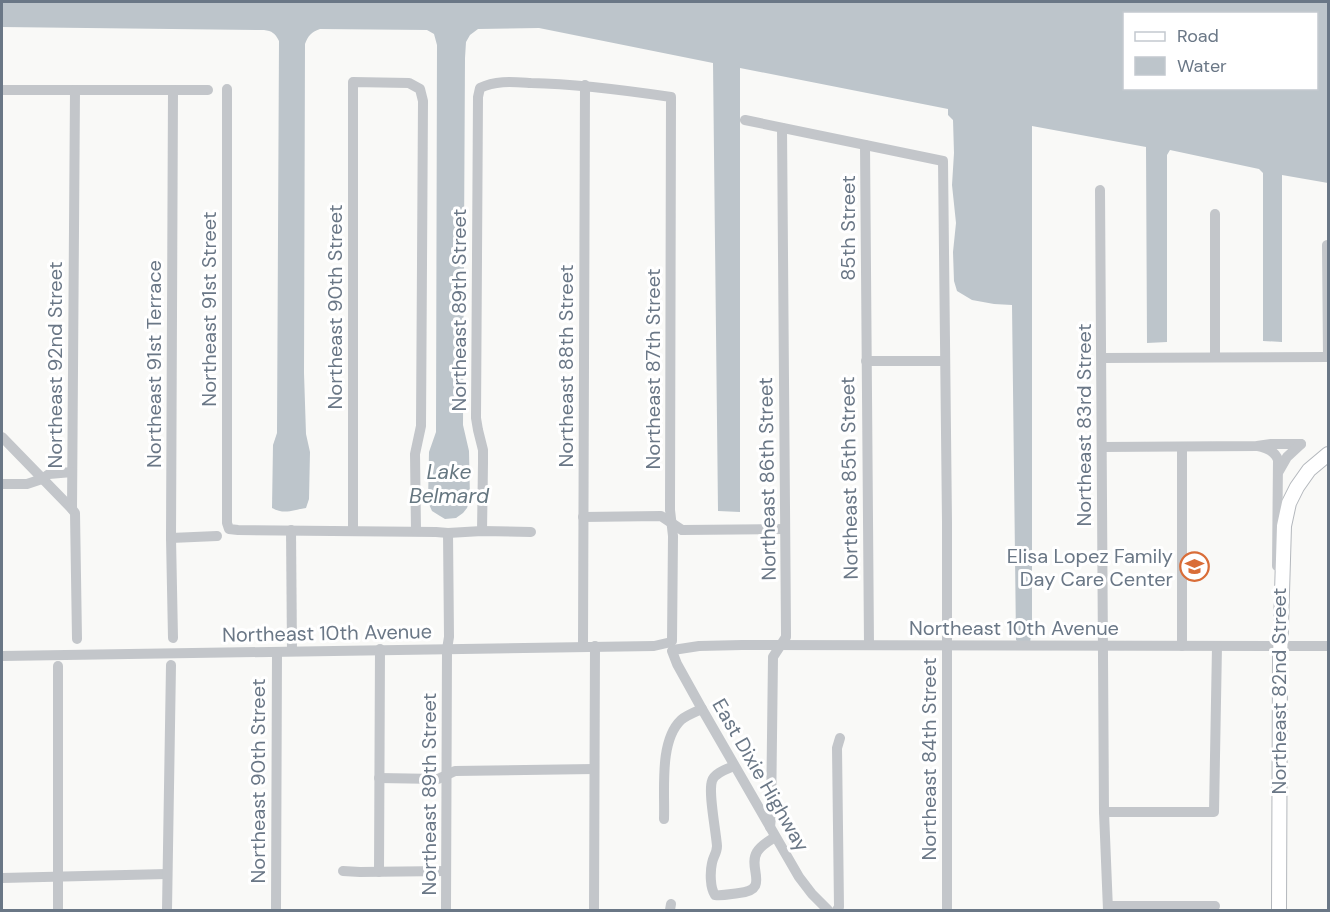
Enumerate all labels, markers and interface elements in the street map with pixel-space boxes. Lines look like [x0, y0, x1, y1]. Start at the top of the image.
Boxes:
legend [1123, 12, 1318, 90]
text: Road [1177, 24, 1219, 48]
text: Water [1177, 54, 1227, 78]
street label: 85th Street [835, 175, 861, 281]
street label: Northeast 90th Street [322, 204, 348, 410]
street label: Northeast 89th Street [446, 208, 472, 411]
street label: Northeast 91st Street [196, 211, 222, 407]
street label: Northeast 91st Terrace [141, 260, 167, 468]
street label: Northeast 92nd Street [42, 261, 68, 469]
street label: Northeast 88th Street [553, 264, 579, 468]
street label: Northeast 87th Street [640, 268, 666, 470]
street label: Northeast 83rd Street [1071, 323, 1097, 526]
street label: Northeast 85th Street [834, 376, 864, 580]
street label: Northeast 86th Street [752, 377, 782, 581]
water label: Lake Belmard [409, 458, 490, 510]
place label: Elisa Lopez Family Day Care Center [1007, 543, 1173, 592]
school or university icon: Elisa Lopez Family Day Care Center [1178, 551, 1210, 583]
street label: Northeast 82nd Street [1266, 587, 1292, 794]
street label: Northeast 10th Avenue [909, 615, 1119, 641]
street label: Northeast 10th Avenue [222, 618, 432, 648]
street label: Northeast 84th Street [916, 657, 942, 861]
street label: Northeast 90th Street [245, 678, 271, 884]
street label: Northeast 89th Street [416, 692, 442, 895]
street label: East Dixie Highway [707, 694, 815, 856]

